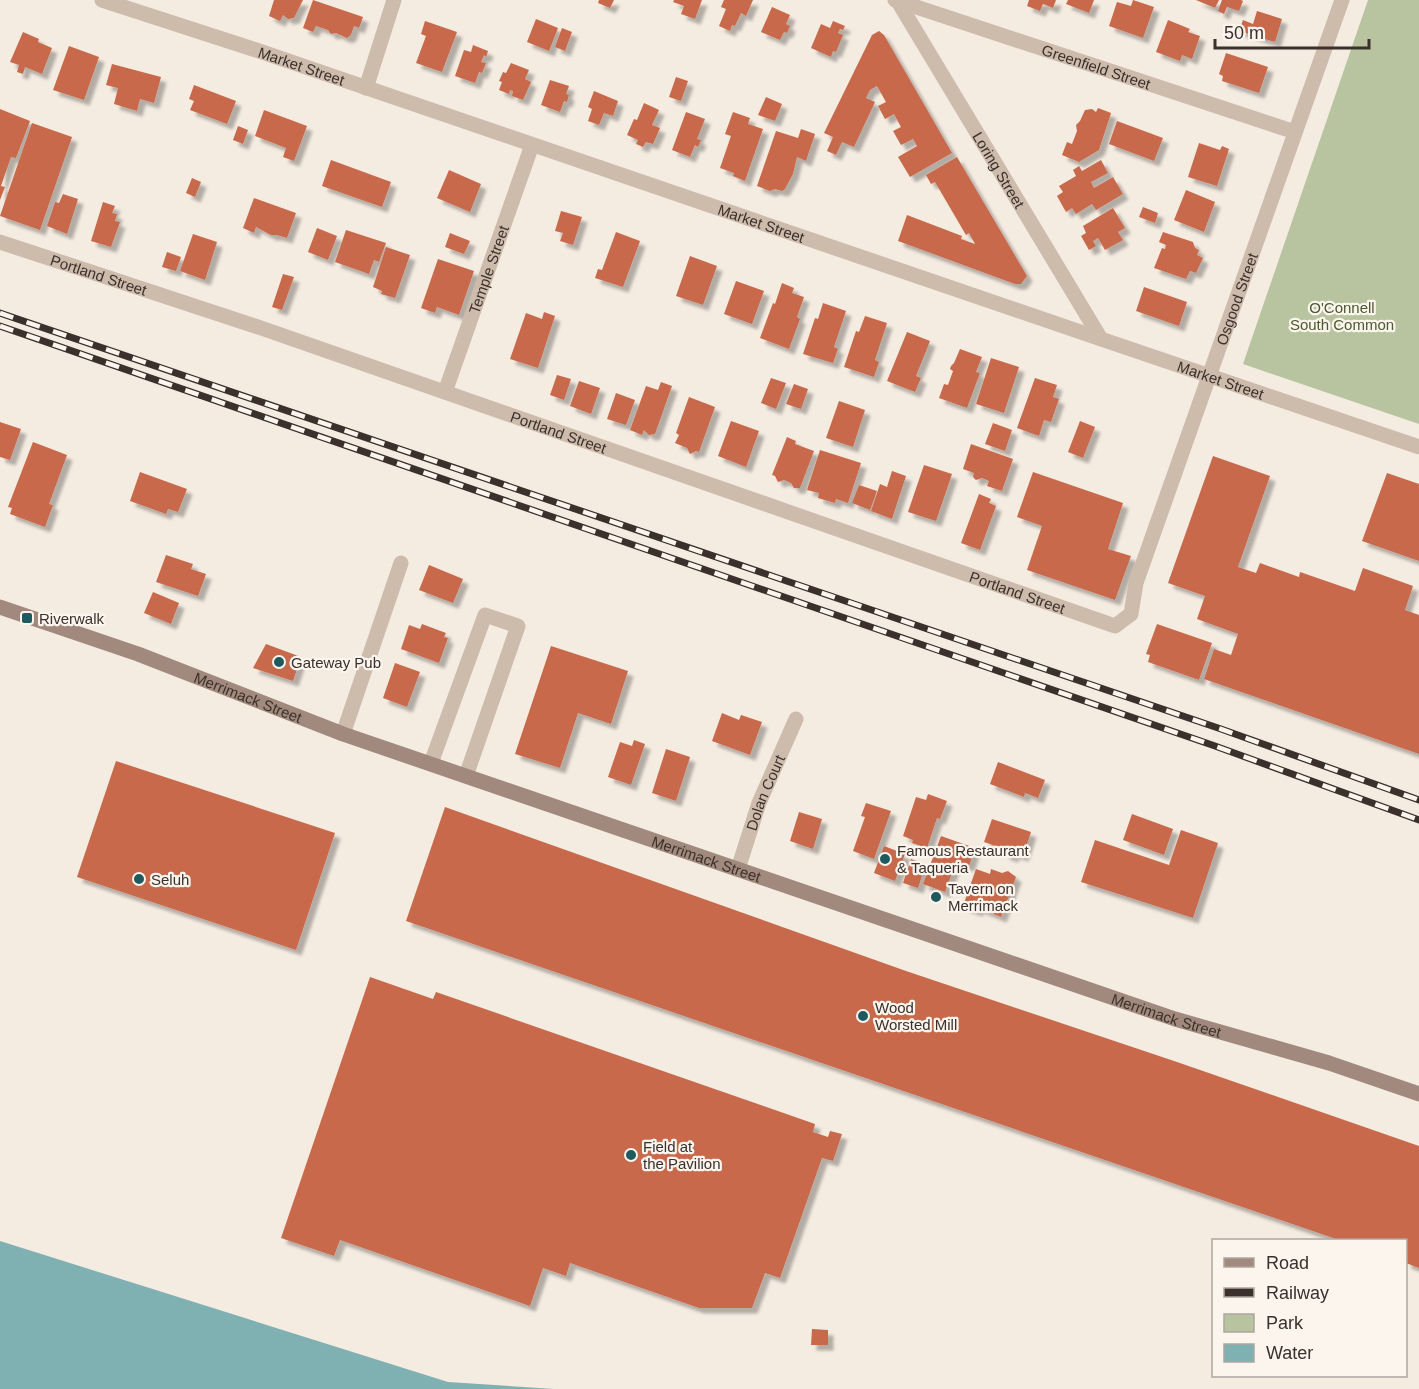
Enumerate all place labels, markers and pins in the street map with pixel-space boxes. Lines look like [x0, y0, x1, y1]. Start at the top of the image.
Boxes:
place label: Riverwalk [39, 610, 105, 627]
marker: Riverwalk [20, 611, 34, 625]
place label: Gateway Pub [291, 654, 381, 671]
marker: Gateway Pub [272, 655, 286, 669]
place label: Famous Restaurant & Taqueria [897, 842, 1030, 876]
marker: Famous Restaurant & Taqueria [878, 852, 892, 866]
place label: Seluh [151, 871, 189, 888]
marker: Seluh [132, 872, 146, 886]
place label: Tavern on Merrimack [948, 880, 1018, 914]
marker: Tavern on Merrimack [929, 890, 943, 904]
place label: Wood Worsted Mill [875, 999, 957, 1033]
marker: Wood Worsted Mill [856, 1009, 870, 1023]
place label: Field at the Pavilion [643, 1138, 721, 1172]
marker: Field at the Pavilion [624, 1148, 638, 1162]

